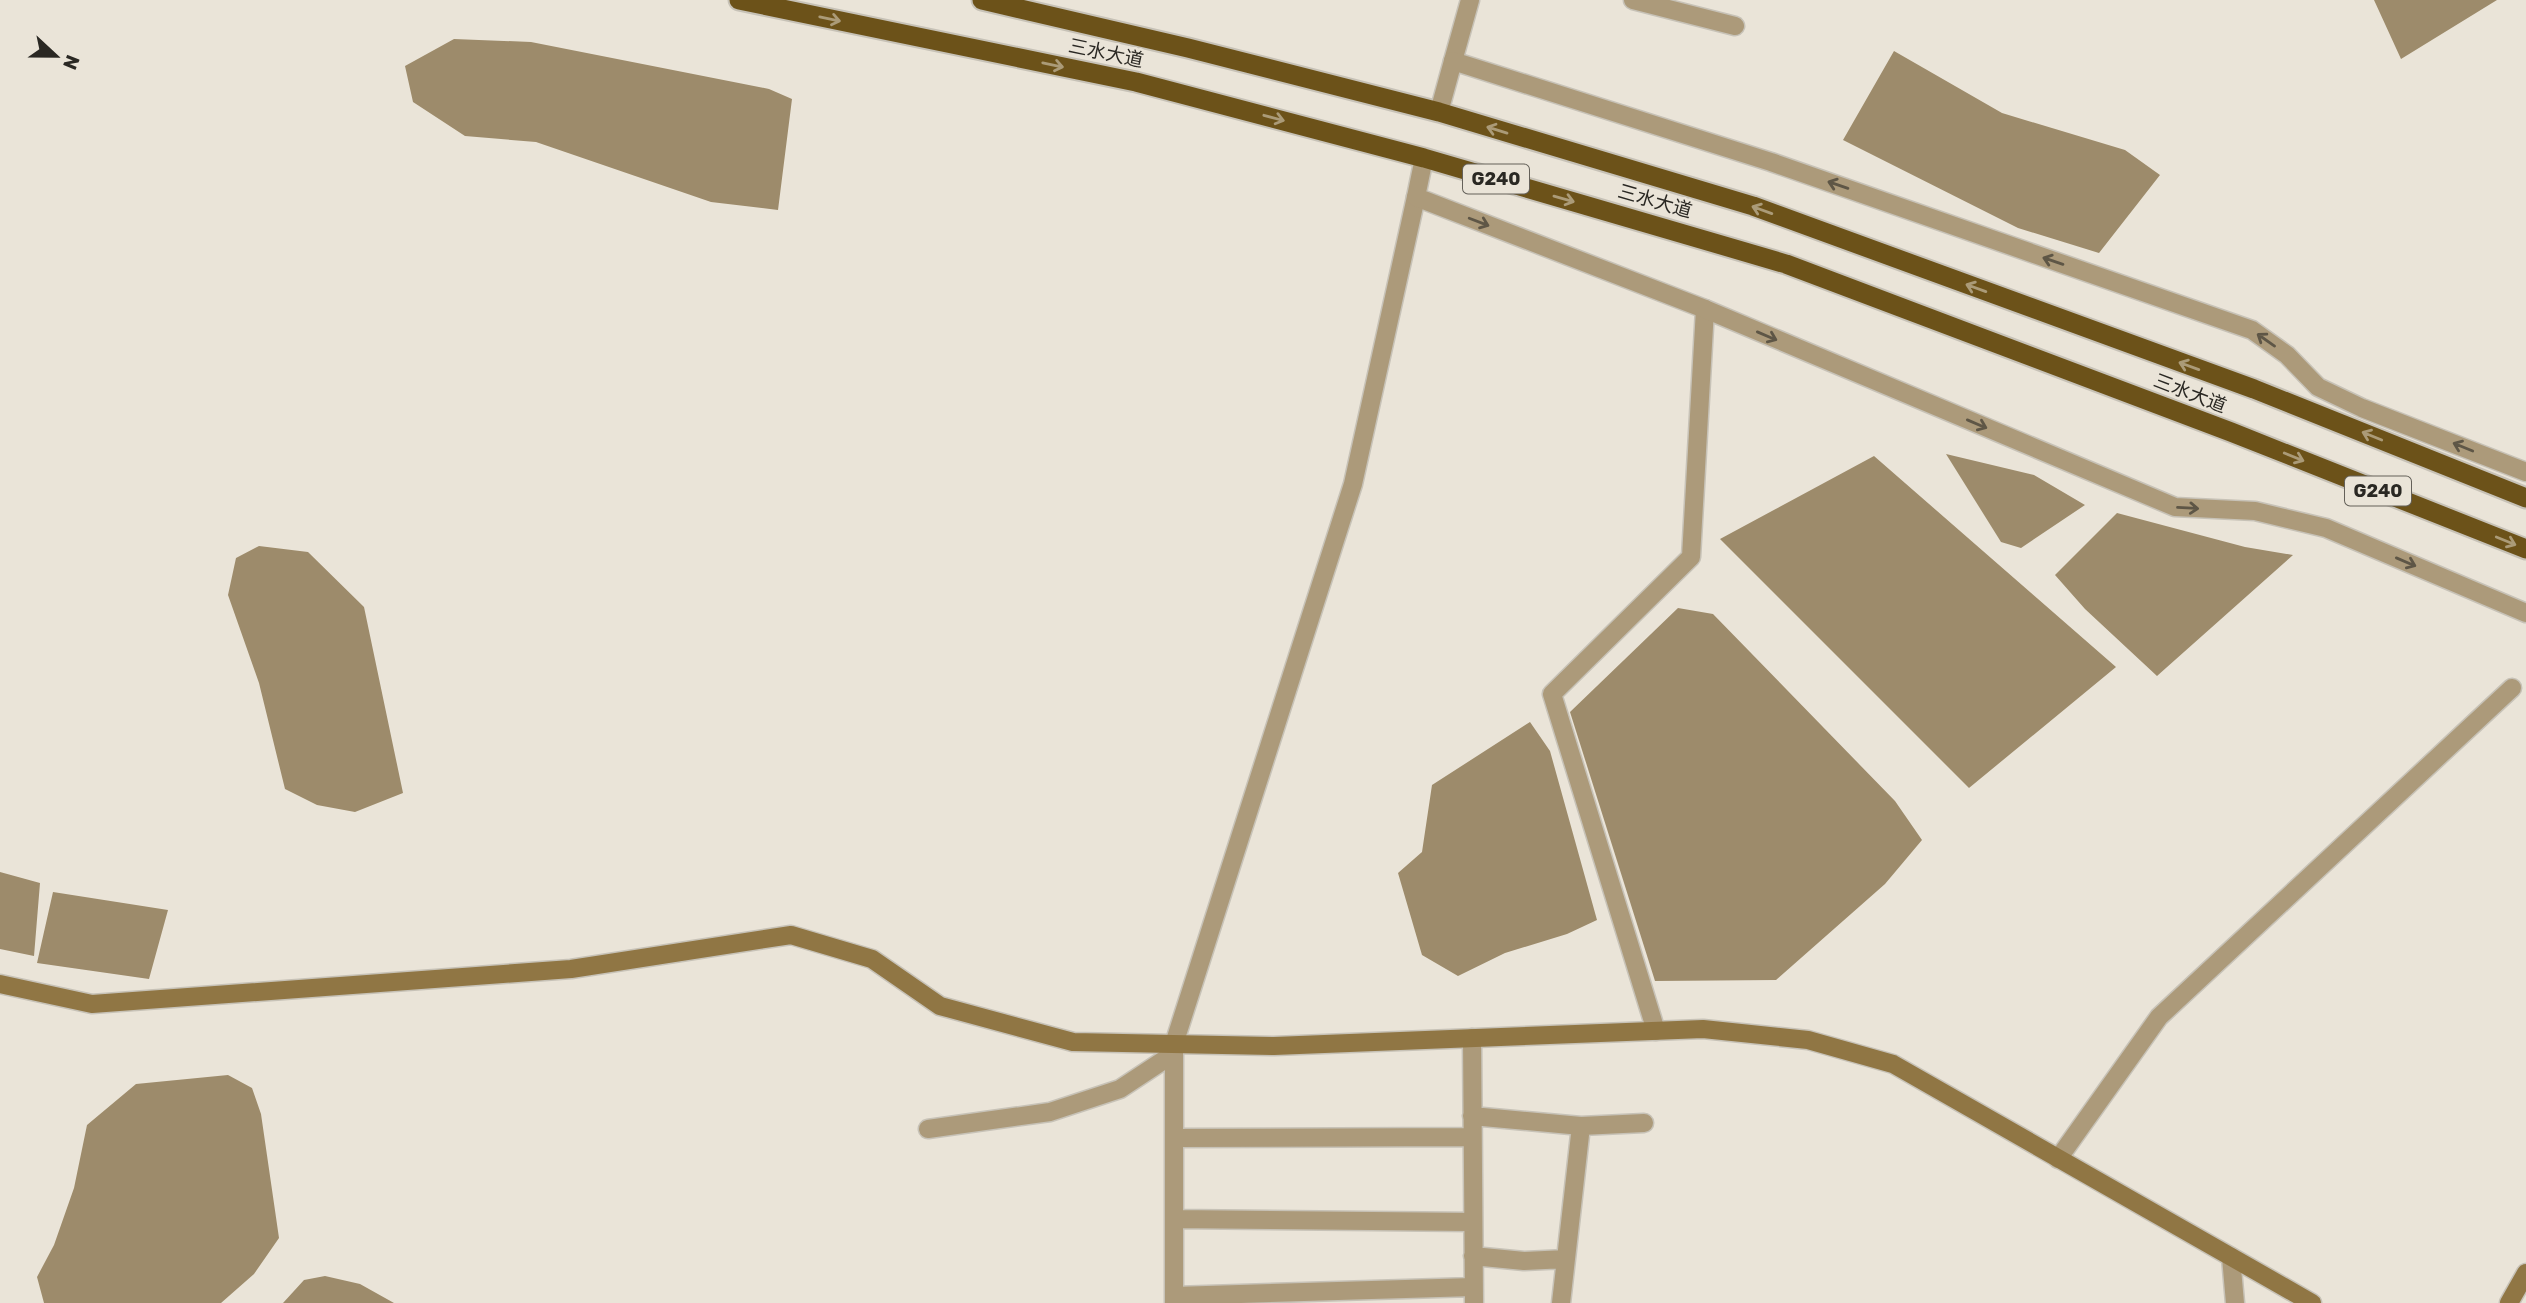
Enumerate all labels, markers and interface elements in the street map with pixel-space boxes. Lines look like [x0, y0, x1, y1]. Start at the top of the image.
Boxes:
one-way arrow [818, 12, 841, 26]
north arrow [21, 21, 91, 91]
street label: 三水大道 [1066, 34, 1146, 72]
text: N [58, 52, 85, 73]
one-way arrow [1041, 58, 1064, 72]
one-way arrow [1262, 112, 1285, 125]
one-way arrow [1487, 122, 1509, 135]
road number: G240 [1463, 164, 1529, 194]
one-way arrow [1828, 178, 1850, 191]
street label: 三水大道 [1615, 179, 1695, 223]
one-way arrow [1553, 193, 1575, 206]
one-way arrow [1752, 203, 1774, 215]
one-way arrow [1468, 216, 1489, 229]
one-way arrow [2042, 254, 2064, 266]
one-way arrow [1965, 281, 1987, 293]
one-way arrow [1756, 330, 1778, 343]
one-way arrow [2256, 333, 2276, 347]
one-way arrow [2179, 359, 2201, 371]
street label: 三水大道 [2150, 369, 2230, 417]
one-way arrow [1966, 418, 1987, 431]
one-way arrow [2361, 429, 2383, 442]
one-way arrow [2452, 440, 2474, 453]
one-way arrow [2283, 452, 2304, 465]
road number: G240 [2345, 476, 2411, 505]
one-way arrow [2176, 501, 2199, 514]
one-way arrow [2494, 536, 2516, 549]
one-way arrow [2395, 556, 2416, 569]

